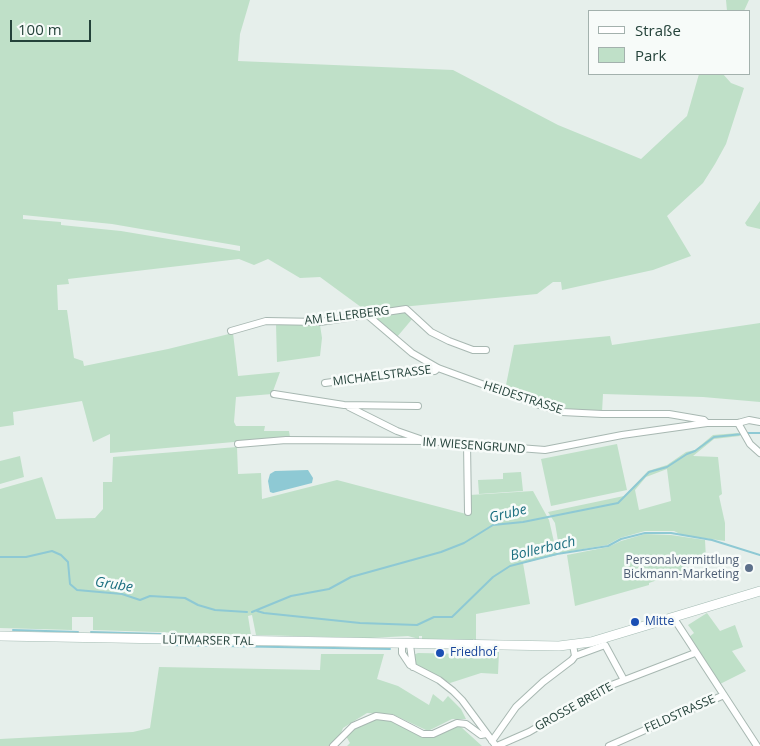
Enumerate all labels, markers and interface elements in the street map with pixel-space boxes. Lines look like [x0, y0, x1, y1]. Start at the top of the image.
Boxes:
scale bar [12, 10, 94, 42]
legend [588, 10, 750, 75]
text: 100 m [18, 19, 62, 39]
text: Straße [635, 20, 681, 40]
text: Park [635, 45, 666, 65]
street label: AM ELLERBERG [304, 304, 390, 328]
street label: MICHAELSTRASSE [332, 363, 432, 389]
street label: HEIDESTRASSE [482, 378, 564, 418]
street label: IM WIESENGRUND [422, 435, 526, 457]
water label: Grube [487, 501, 529, 527]
water label: Bollerbach [509, 533, 577, 565]
place label: Personalvermittlung Bickmann-Marketing [623, 554, 739, 582]
marker: Personalvermittlung Bickmann-Marketing [743, 562, 755, 574]
water label: Grube [94, 574, 134, 596]
place label: Mitte [645, 615, 674, 629]
marker: Mitte [629, 616, 641, 628]
street label: LÜTMARSER TAL [162, 633, 254, 649]
place label: Friedhof [450, 646, 497, 660]
marker: Friedhof [434, 647, 446, 659]
street label: GROSSE BREITE [533, 680, 615, 734]
street label: FELDSTRASSE [642, 692, 718, 736]

